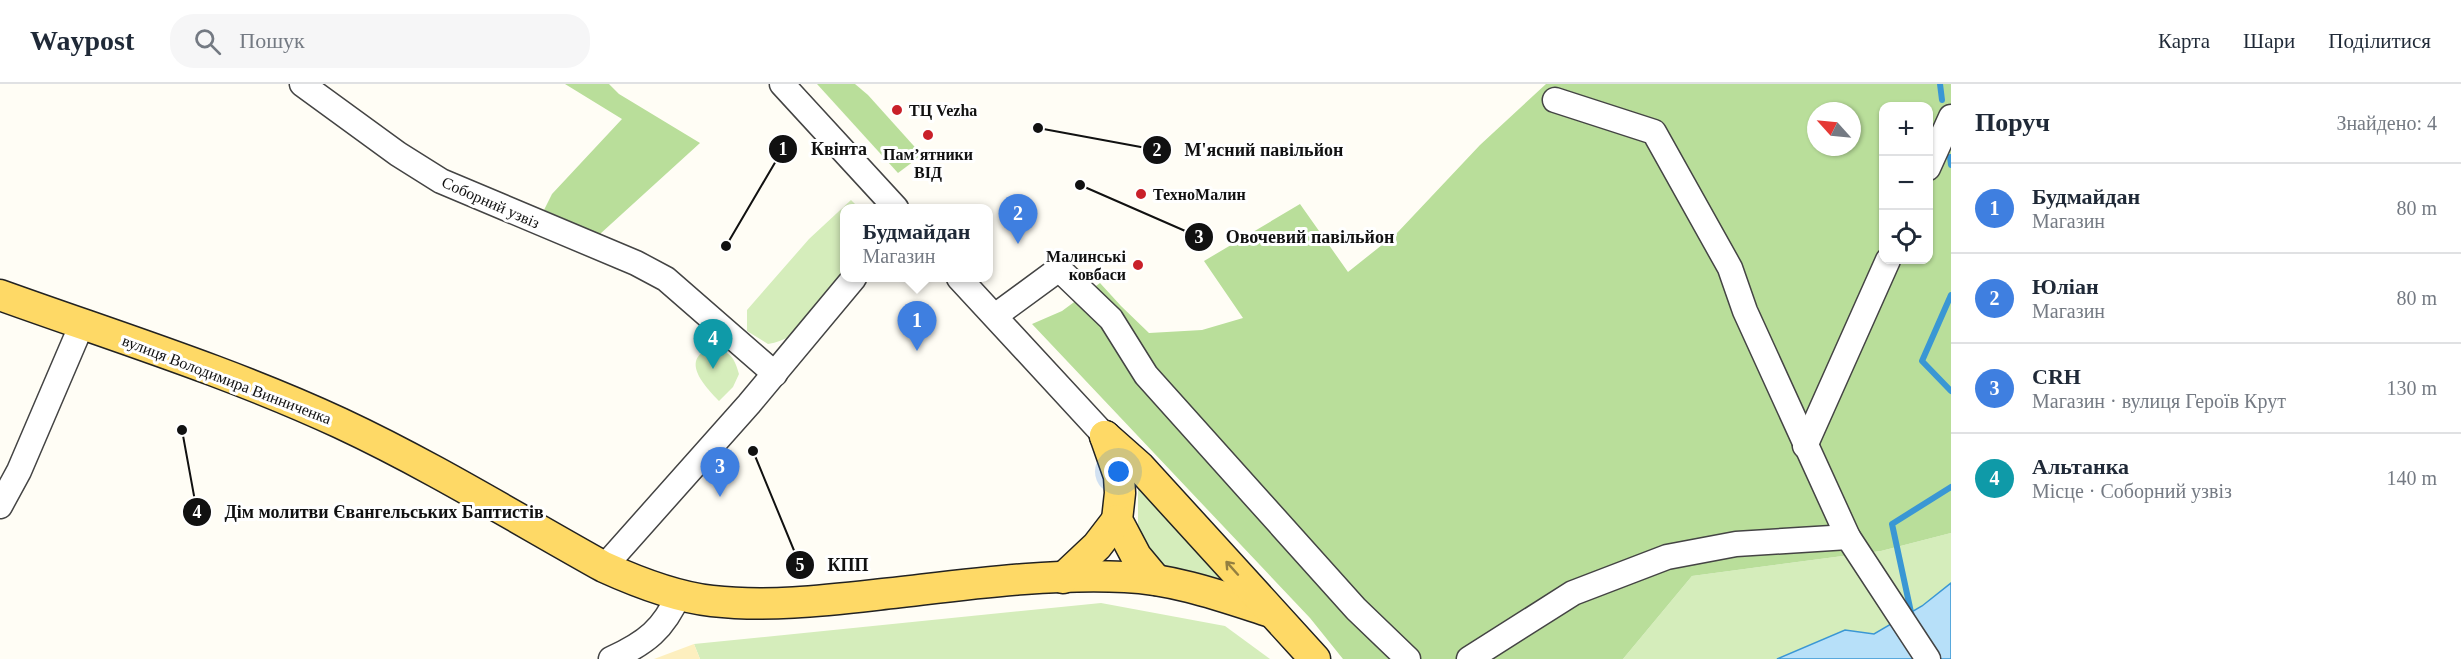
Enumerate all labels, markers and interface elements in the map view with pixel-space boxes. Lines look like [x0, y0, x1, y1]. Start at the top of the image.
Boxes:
search box [170, 14, 590, 68]
text: Waypost [30, 25, 134, 56]
icon: search [191, 25, 224, 58]
text: Пошук [239, 28, 305, 53]
text: Карта [2158, 29, 2210, 53]
text: Шари [2243, 29, 2295, 53]
text: Поділитися [2328, 29, 2431, 53]
place label: ТЦ Vezha [909, 102, 977, 120]
north arrow [1807, 102, 1861, 156]
map controls [1879, 102, 1933, 264]
button: + [1879, 102, 1933, 156]
marker: ТЦ Vezha [890, 103, 904, 117]
text: Поруч [1975, 108, 2050, 137]
text: Знайдено: 4 [2336, 112, 2437, 134]
marker: Пам’ятники ВІД [921, 128, 935, 142]
callout: Квінта [768, 131, 879, 167]
callout: М'ясний павільйон [1142, 132, 1355, 168]
text: 1 [779, 139, 788, 159]
text: Квінта [811, 139, 867, 159]
text: 2 [1153, 140, 1162, 160]
text: М'ясний павільйон [1185, 140, 1343, 160]
place label: Пам’ятники ВІД [883, 146, 973, 182]
button: − [1879, 156, 1933, 210]
street label: Соборний узвіз [439, 173, 542, 233]
text: Будмайдан [2032, 184, 2140, 209]
place label: ТехноМалин [1153, 186, 1246, 203]
marker: ТехноМалин [1134, 187, 1148, 201]
pin: 2 [998, 194, 1038, 244]
text: 1 [1990, 197, 2000, 219]
text: 80 m [2396, 197, 2437, 219]
popup [840, 204, 993, 282]
button: locate [1879, 210, 1933, 264]
text: Магазин [2032, 210, 2105, 232]
text: Будмайдан [862, 219, 971, 244]
callout: Овочевий павільйон [1184, 219, 1407, 255]
text: 3 [1195, 227, 1204, 247]
text: Овочевий павільйон [1226, 227, 1394, 247]
text: Магазин [862, 245, 936, 267]
place label: Малинські ковбаси [1046, 248, 1127, 283]
marker: Малинські ковбаси [1131, 258, 1145, 272]
text: Юліан [2032, 274, 2099, 299]
text: 2 [1990, 287, 2000, 309]
text: 80 m [2396, 287, 2437, 309]
text: Магазин [2032, 300, 2105, 322]
pin: 1 [898, 302, 936, 351]
pin: 4 [694, 320, 732, 369]
street label: вулиця Володимира Винниченка [120, 332, 334, 428]
text: CRH [2032, 364, 2081, 389]
text: 3 [1990, 377, 2000, 399]
text: 130 m [2386, 377, 2437, 399]
text: Магазин · вулиця Героїв Крут [2032, 390, 2286, 412]
pin: 3 [700, 448, 740, 497]
text: Альтанка [2032, 454, 2129, 479]
your location [1104, 457, 1133, 486]
text: 4 [1990, 467, 2000, 489]
text: 140 m [2386, 467, 2437, 489]
text: Місце · Соборний узвіз [2032, 480, 2232, 502]
callout: Дім молитви Євангельських Баптистів [182, 494, 555, 530]
text: 4 [193, 502, 202, 522]
text: Дім молитви Євангельських Баптистів [224, 502, 544, 522]
callout: КПП [785, 547, 880, 583]
text: 5 [796, 555, 805, 575]
text: КПП [827, 555, 869, 575]
one-way arrow [1225, 561, 1239, 576]

